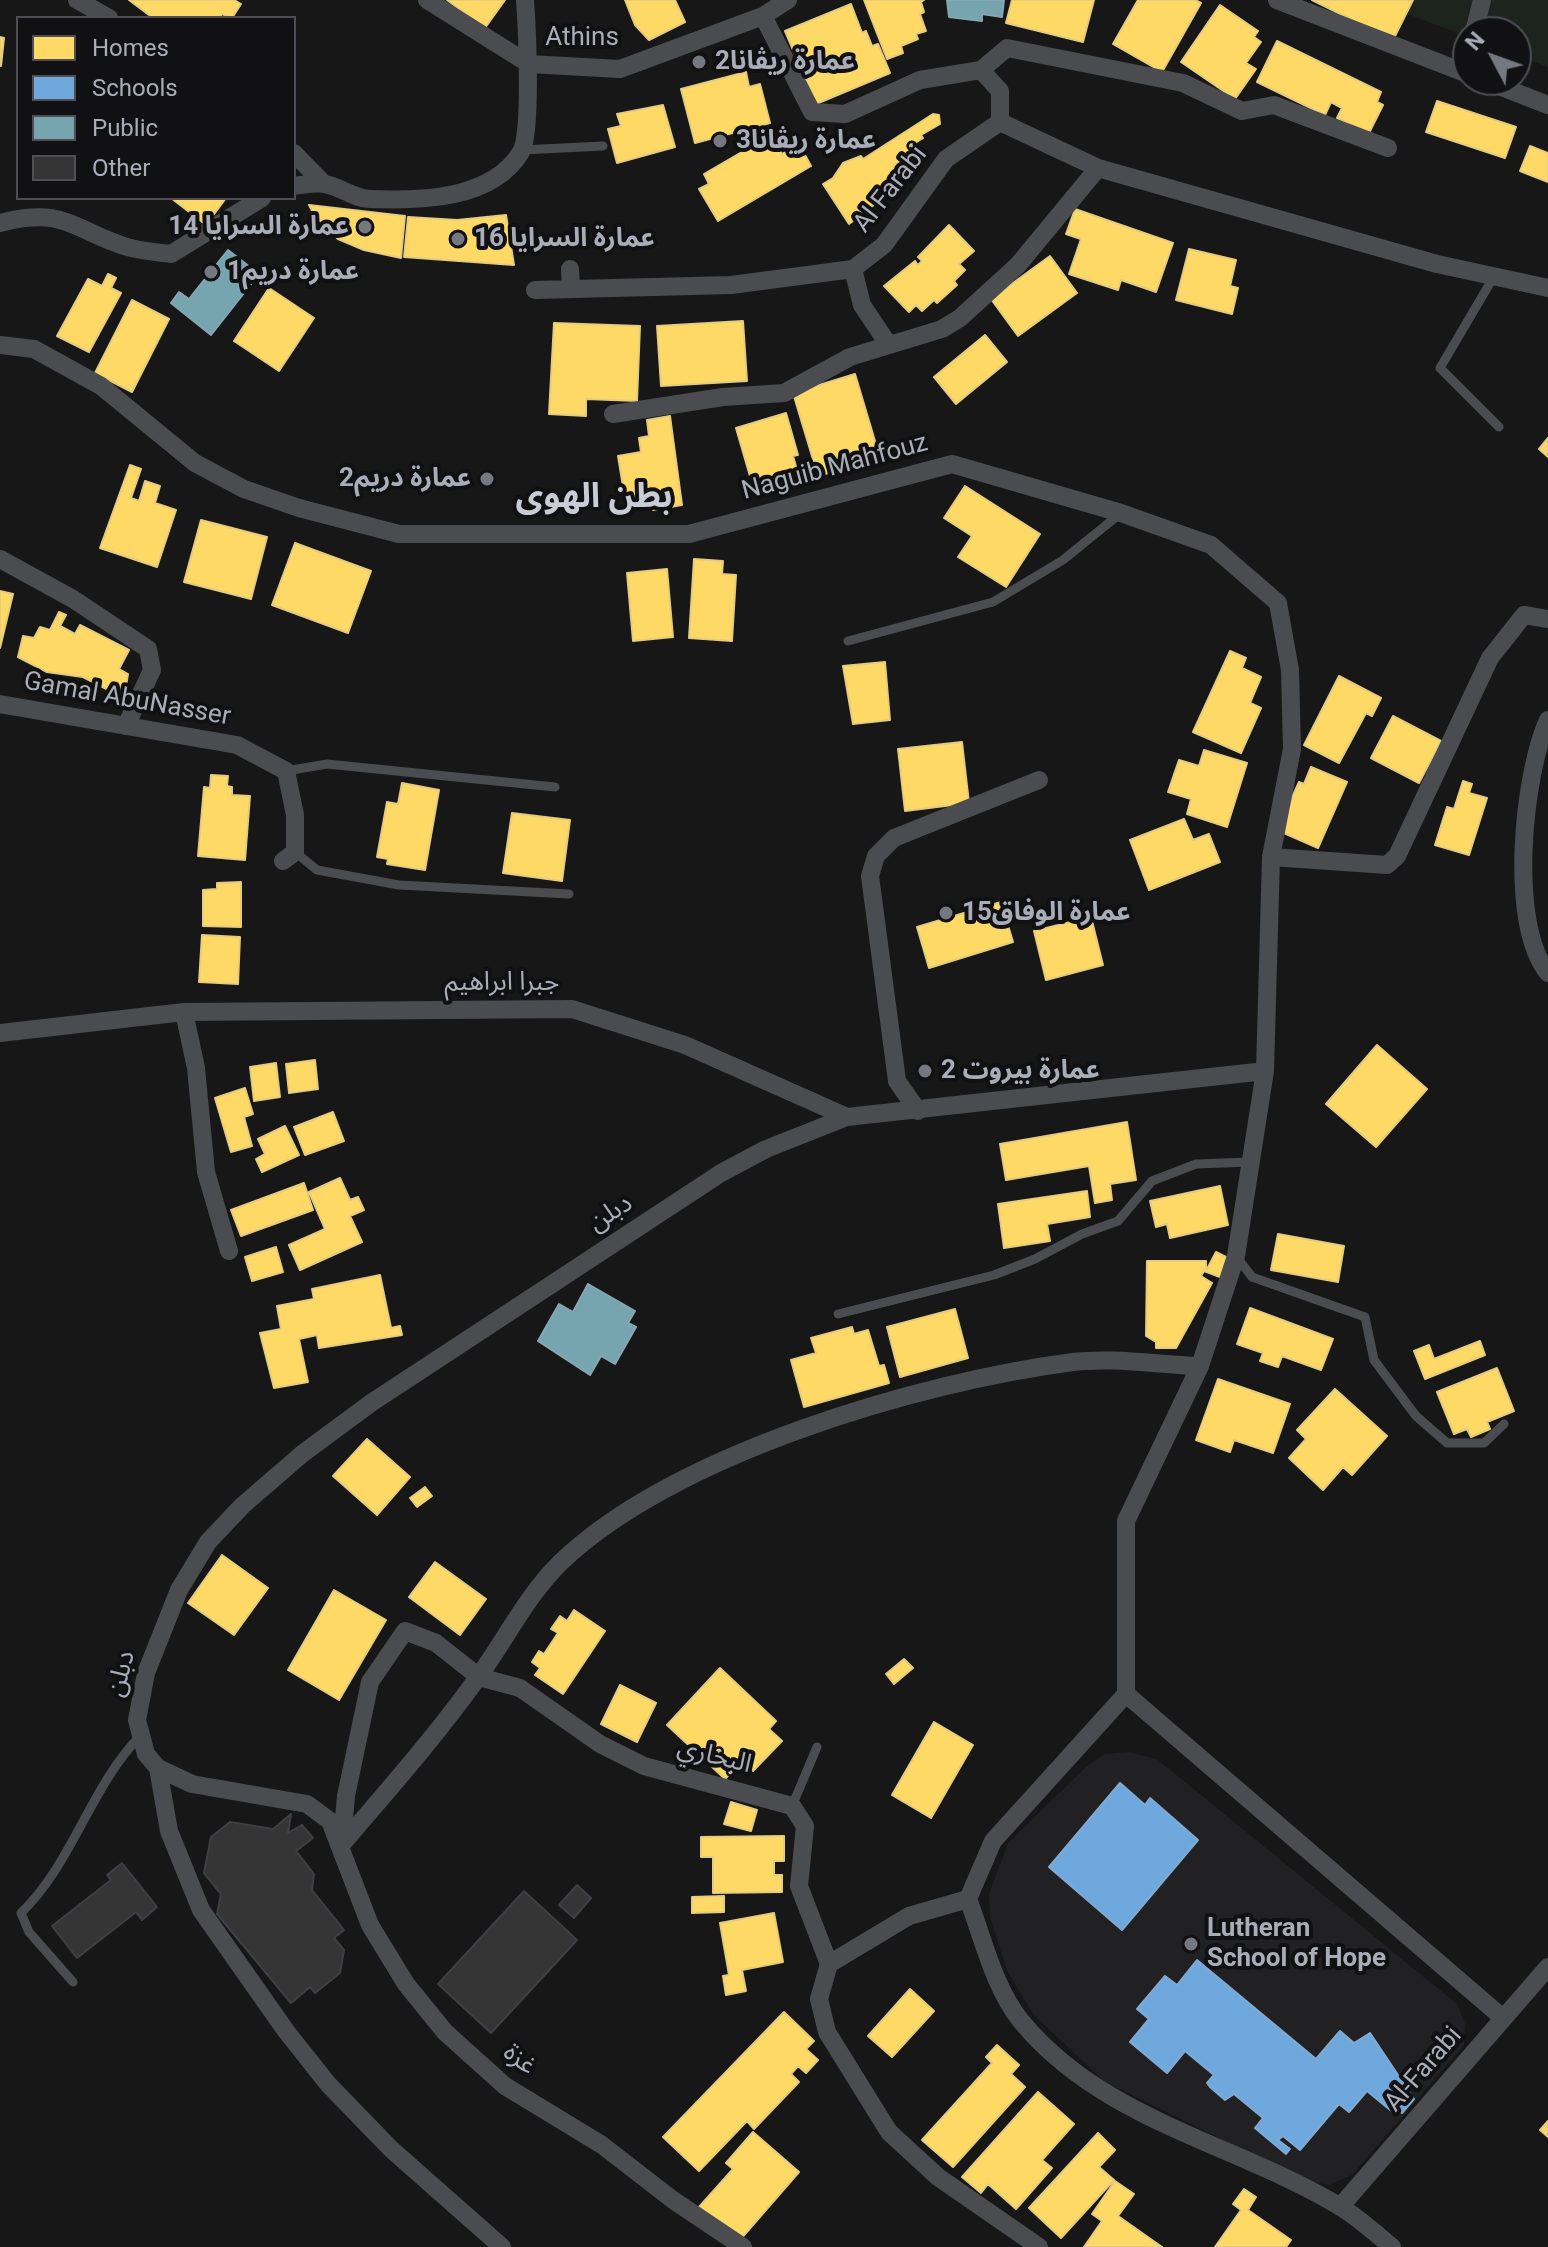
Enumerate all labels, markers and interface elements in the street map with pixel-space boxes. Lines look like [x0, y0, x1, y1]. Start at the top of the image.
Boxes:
legend [16, 16, 296, 200]
north arrow [1452, 16, 1532, 96]
street label: Athins [545, 22, 619, 54]
text: N [1460, 27, 1490, 55]
text: Homes [92, 34, 169, 62]
place label: عمارة ريڤانا2 [715, 46, 855, 78]
marker: عمارة ريڤانا2 [690, 53, 708, 71]
text: Schools [92, 74, 178, 102]
text: Public [92, 114, 158, 142]
place label: عمارة ريڤانا3 [736, 125, 876, 157]
marker: عمارة ريڤانا3 [711, 132, 729, 150]
street label: Al Farabi [848, 141, 934, 239]
text: Other [92, 154, 150, 182]
place label: عمارة السرايا 14 [168, 211, 349, 243]
marker: عمارة السرايا 14 [356, 218, 374, 236]
place label: عمارة السرايا 16 [474, 223, 655, 255]
marker: عمارة السرايا 16 [449, 230, 467, 248]
place label: عمارة دريم1 [227, 256, 359, 288]
marker: عمارة دريم1 [202, 263, 220, 281]
street label: Naguib Mahfouz [739, 428, 931, 508]
place label: عمارة دريم2 [339, 463, 471, 495]
marker: عمارة دريم2 [478, 470, 496, 488]
district label: بطن الهوى [515, 478, 673, 518]
street label: Gamal AbuNasser [21, 666, 233, 734]
place label: عمارة الوفاق15 [962, 897, 1131, 929]
marker: عمارة الوفاق15 [937, 904, 955, 922]
street label: جبرا ابراهيم [445, 967, 559, 999]
place label: عمارة بيروت 2 [941, 1055, 1100, 1087]
marker: عمارة بيروت 2 [916, 1062, 934, 1080]
street label: دبلن [583, 1188, 639, 1240]
street label: دبلن [101, 1648, 143, 1700]
street label: البخاري [674, 1733, 754, 1781]
place label: Lutheran School of Hope [1207, 1913, 1386, 1974]
marker: Lutheran School of Hope [1182, 1935, 1200, 1953]
street label: Al-Farabi [1379, 2021, 1469, 2119]
street label: غزة [496, 2038, 542, 2082]

